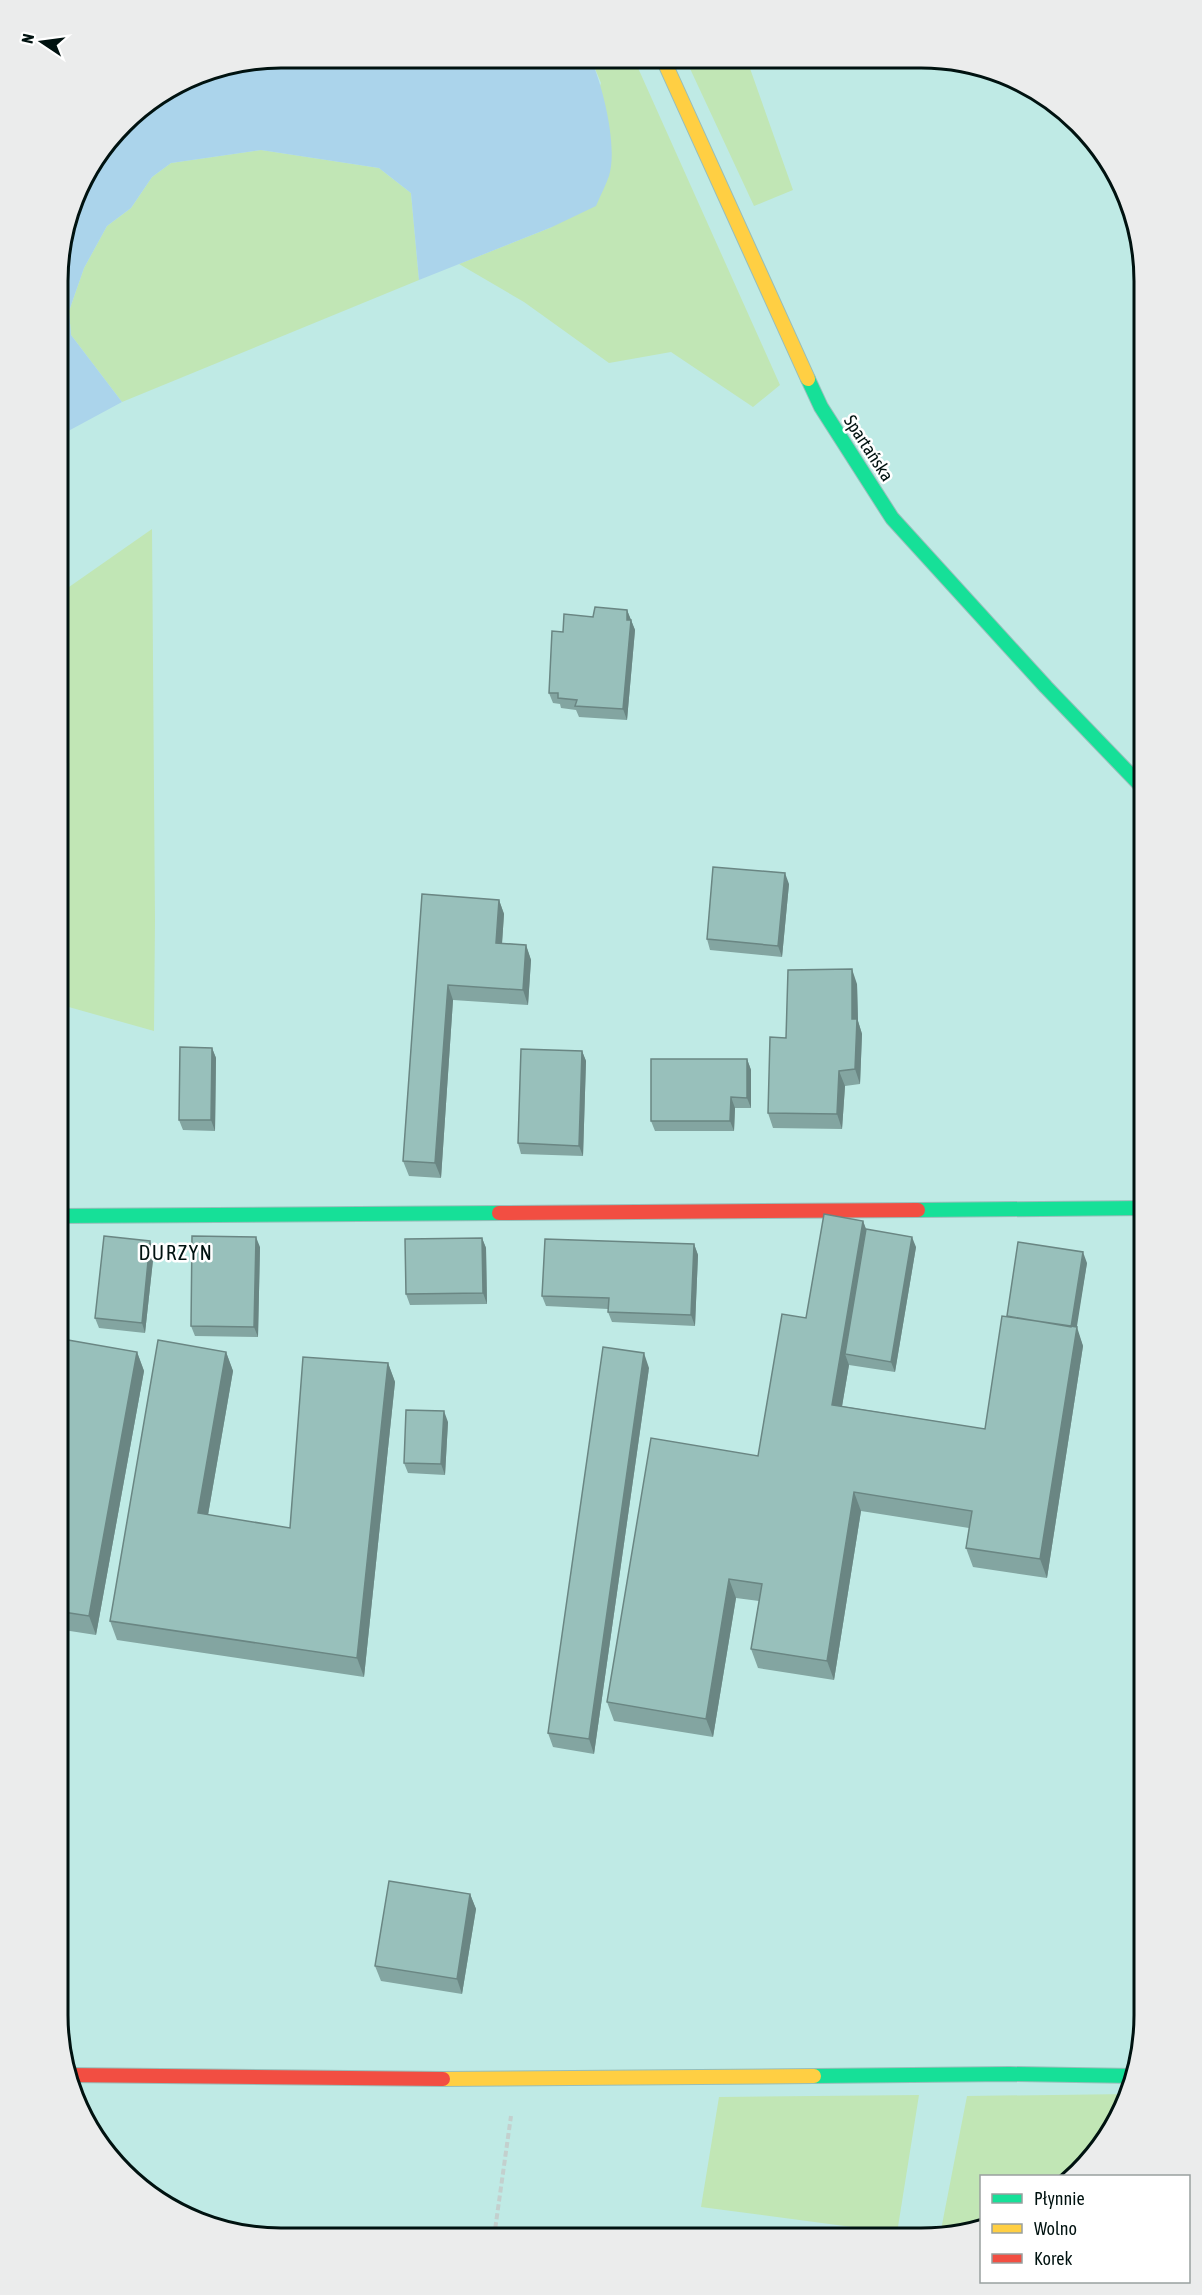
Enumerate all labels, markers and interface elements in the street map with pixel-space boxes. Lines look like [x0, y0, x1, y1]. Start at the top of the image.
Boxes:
north arrow [12, 12, 72, 72]
text: N [18, 32, 37, 45]
street label: Spartańska [840, 411, 898, 485]
district label: DURZYN [139, 1240, 213, 1264]
legend [980, 2175, 1190, 2283]
text: Płynnie [1034, 2188, 1085, 2209]
text: Wolno [1034, 2218, 1077, 2239]
text: Korek [1034, 2248, 1072, 2269]

